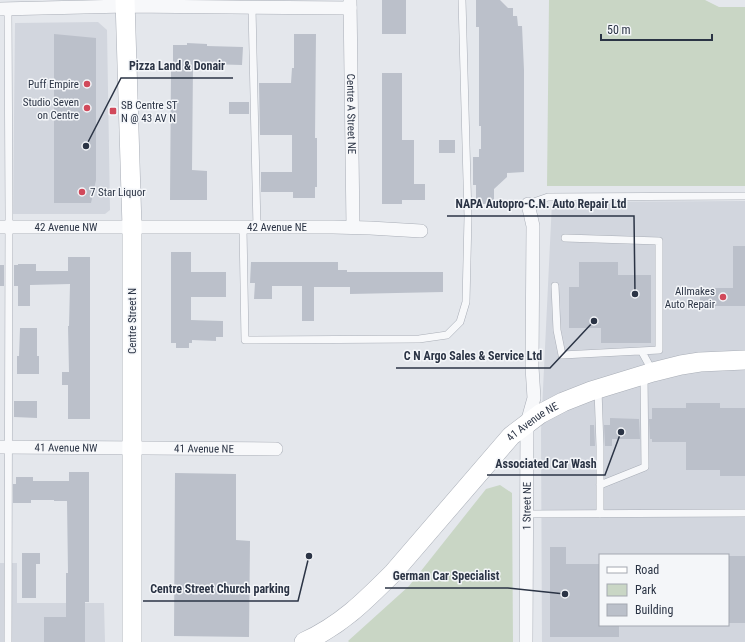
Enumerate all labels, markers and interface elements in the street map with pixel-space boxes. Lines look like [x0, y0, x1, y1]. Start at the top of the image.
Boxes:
scale bar [601, 16, 712, 42]
text: 50 m [607, 23, 631, 37]
callout: Pizza Land & Donair [121, 54, 233, 78]
text: Pizza Land & Donair [129, 59, 225, 73]
street label: Centre A Street NE [344, 74, 359, 155]
place label: Puff Empire [28, 78, 79, 91]
marker: Puff Empire [82, 79, 92, 89]
place label: Studio Seven on Centre [23, 96, 79, 122]
place label: SB Centre ST N @ 43 AV N [121, 99, 178, 125]
marker: Studio Seven on Centre [82, 103, 92, 113]
marker: SB Centre ST N @ 43 AV N [108, 106, 118, 116]
place label: 7 Star Liquor [90, 186, 146, 199]
marker: 7 Star Liquor [77, 187, 87, 197]
callout: NAPA Autopro-C.N. Auto Repair Ltd [447, 192, 634, 216]
text: NAPA Autopro-C.N. Auto Repair Ltd [455, 197, 627, 211]
street label: 42 Avenue NW [35, 221, 98, 234]
street label: 42 Avenue NE [247, 221, 307, 234]
place label: Allmakes Auto Repair [665, 285, 716, 311]
street label: Centre Street N [126, 288, 139, 354]
marker: Allmakes Auto Repair [718, 292, 728, 302]
callout: C N Argo Sales & Service Ltd [396, 344, 550, 368]
text: C N Argo Sales & Service Ltd [404, 349, 542, 363]
street label: 41 Avenue NE [503, 399, 561, 443]
street label: 41 Avenue NW [35, 441, 98, 454]
street label: 41 Avenue NE [174, 442, 235, 455]
callout: Associated Car Wash [487, 451, 605, 475]
text: Associated Car Wash [495, 457, 597, 471]
street label: 1 Street NE [520, 481, 533, 530]
legend [599, 554, 729, 626]
text: Road [635, 563, 659, 577]
callout: German Car Specialist [385, 564, 508, 588]
text: German Car Specialist [393, 569, 500, 583]
callout: Centre Street Church parking [143, 577, 298, 601]
text: Centre Street Church parking [150, 582, 290, 596]
text: Park [635, 583, 657, 597]
text: Building [635, 603, 673, 617]

